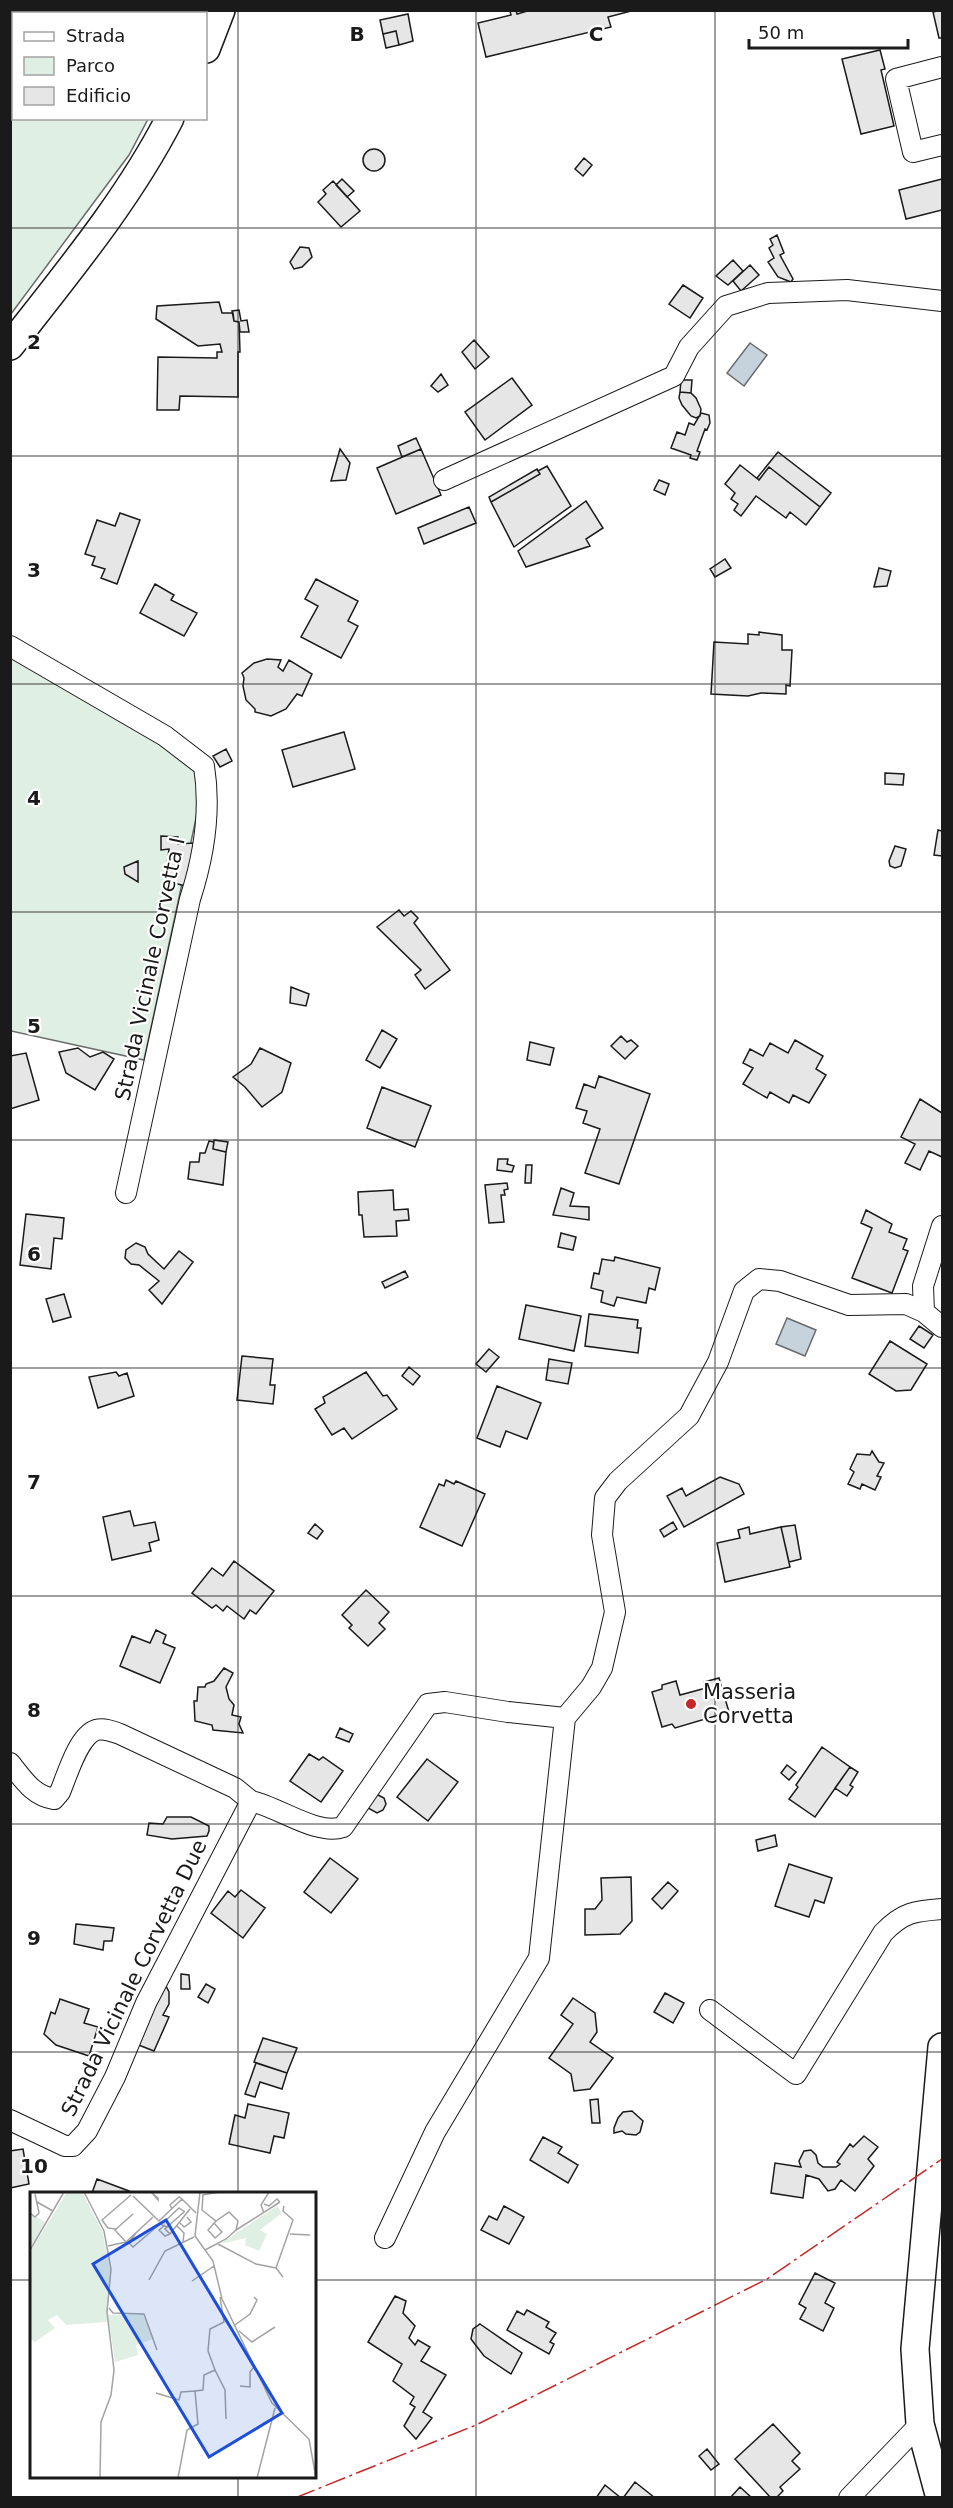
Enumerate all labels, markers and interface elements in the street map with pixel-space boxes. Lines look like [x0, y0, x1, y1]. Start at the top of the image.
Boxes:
legend [12, 12, 207, 120]
scale bar [749, 12, 908, 50]
text: B [349, 22, 365, 46]
text: C [589, 22, 603, 46]
text: 50 m [758, 22, 804, 43]
text: Strada [66, 25, 125, 46]
text: Parco [66, 55, 115, 76]
text: Edificio [66, 85, 131, 106]
text: 2 [27, 330, 41, 354]
text: 3 [27, 558, 41, 582]
text: 4 [27, 786, 41, 810]
street label: Strada Vicinale Corvetta I [110, 835, 190, 1103]
text: 5 [27, 1014, 41, 1038]
text: 6 [27, 1242, 41, 1266]
text: 7 [27, 1470, 41, 1494]
place label: Masseria Corvetta [703, 1680, 796, 1728]
marker: Masseria Corvetta [684, 1697, 698, 1711]
text: 8 [27, 1698, 41, 1722]
street label: Strada Vicinale Corvetta Due [56, 1836, 212, 2120]
text: 9 [27, 1926, 41, 1950]
text: 10 [20, 2154, 48, 2178]
inset map [30, 2192, 316, 2478]

